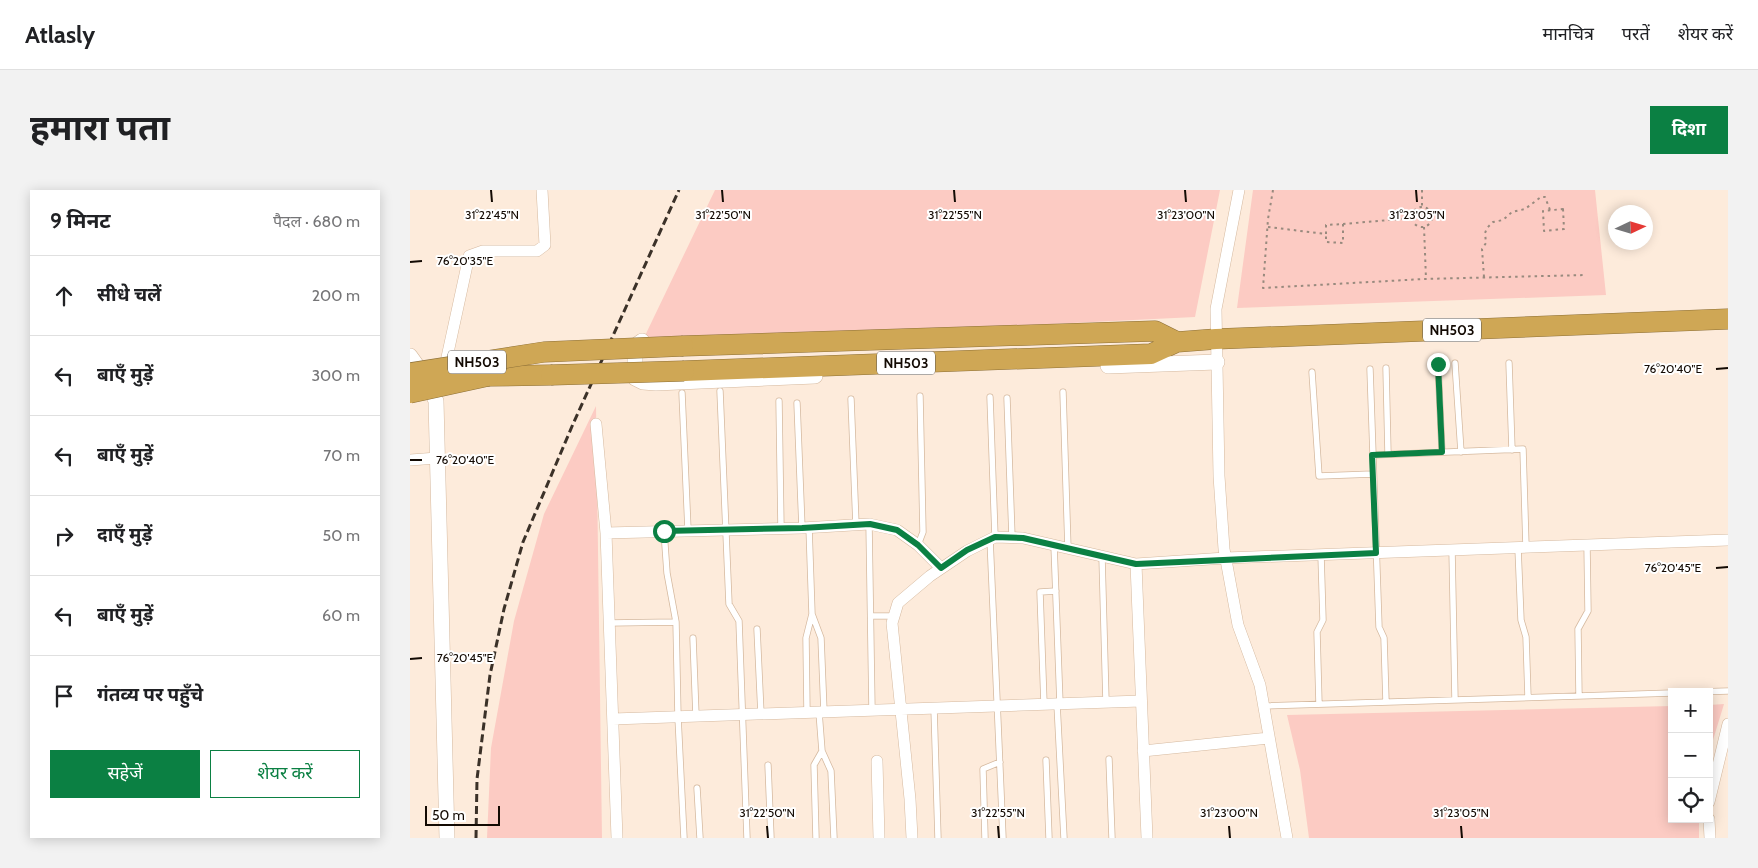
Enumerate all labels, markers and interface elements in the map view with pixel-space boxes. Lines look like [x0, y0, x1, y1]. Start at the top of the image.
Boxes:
text: Atlasly [25, 20, 95, 49]
text: मानचित्र [1542, 23, 1594, 45]
text: परतें [1622, 23, 1650, 45]
text: शेयर करें [1678, 23, 1733, 45]
text: हमारा पता [30, 106, 170, 149]
button: दिशा [1650, 106, 1728, 154]
north arrow [1608, 205, 1653, 250]
text: 31°22'45"N [465, 207, 519, 222]
text: 31°22'50"N [695, 207, 751, 222]
text: 31°22'55"N [928, 207, 982, 222]
text: 31°23'00"N [1157, 207, 1215, 222]
text: 31°23'05"N [1389, 207, 1445, 222]
text: 9 मिनट [50, 208, 111, 233]
text: पैदल · 680 m [273, 212, 360, 231]
text: 76°20'35"E [437, 253, 493, 268]
icon: ahead [50, 282, 78, 310]
text: सीधे चलें [97, 283, 161, 306]
text: 200 m [312, 286, 360, 305]
road number: NH503 [1423, 318, 1481, 342]
road number: NH503 [448, 350, 506, 373]
road number: NH503 [877, 352, 935, 374]
route end [1427, 353, 1450, 376]
text: 76°20'40"E [1644, 361, 1702, 376]
icon: left [50, 362, 78, 390]
text: बाएँ मुड़ें [97, 363, 153, 386]
text: 300 m [311, 366, 360, 385]
icon: left [50, 442, 78, 470]
text: बाएँ मुड़ें [97, 443, 153, 466]
text: 70 m [323, 446, 360, 465]
text: 76°20'40"E [436, 452, 494, 467]
route start [653, 520, 676, 543]
icon: right [50, 522, 78, 550]
text: दाएँ मुड़ें [97, 523, 152, 546]
text: 50 m [323, 526, 360, 545]
text: 76°20'45"E [1645, 560, 1702, 575]
icon: left [50, 602, 78, 630]
text: बाएँ मुड़ें [97, 603, 153, 626]
text: 60 m [322, 606, 360, 625]
text: 76°20'45"E [437, 650, 494, 665]
icon: arrive [50, 682, 78, 710]
text: गंतव्य पर पहुँचे [97, 683, 203, 706]
map controls [1668, 688, 1713, 823]
button: + [1668, 688, 1713, 733]
button: − [1668, 733, 1713, 778]
button: सहेजें [50, 750, 200, 798]
button: शेयर करें [210, 750, 360, 798]
button: locate [1668, 778, 1713, 823]
scale bar [425, 803, 500, 826]
text: 31°22'50"N [739, 805, 795, 820]
text: 31°22'55"N [971, 805, 1025, 820]
text: 31°23'00"N [1200, 805, 1258, 820]
text: 31°23'05"N [1433, 805, 1489, 820]
text: 50 m [432, 806, 465, 824]

